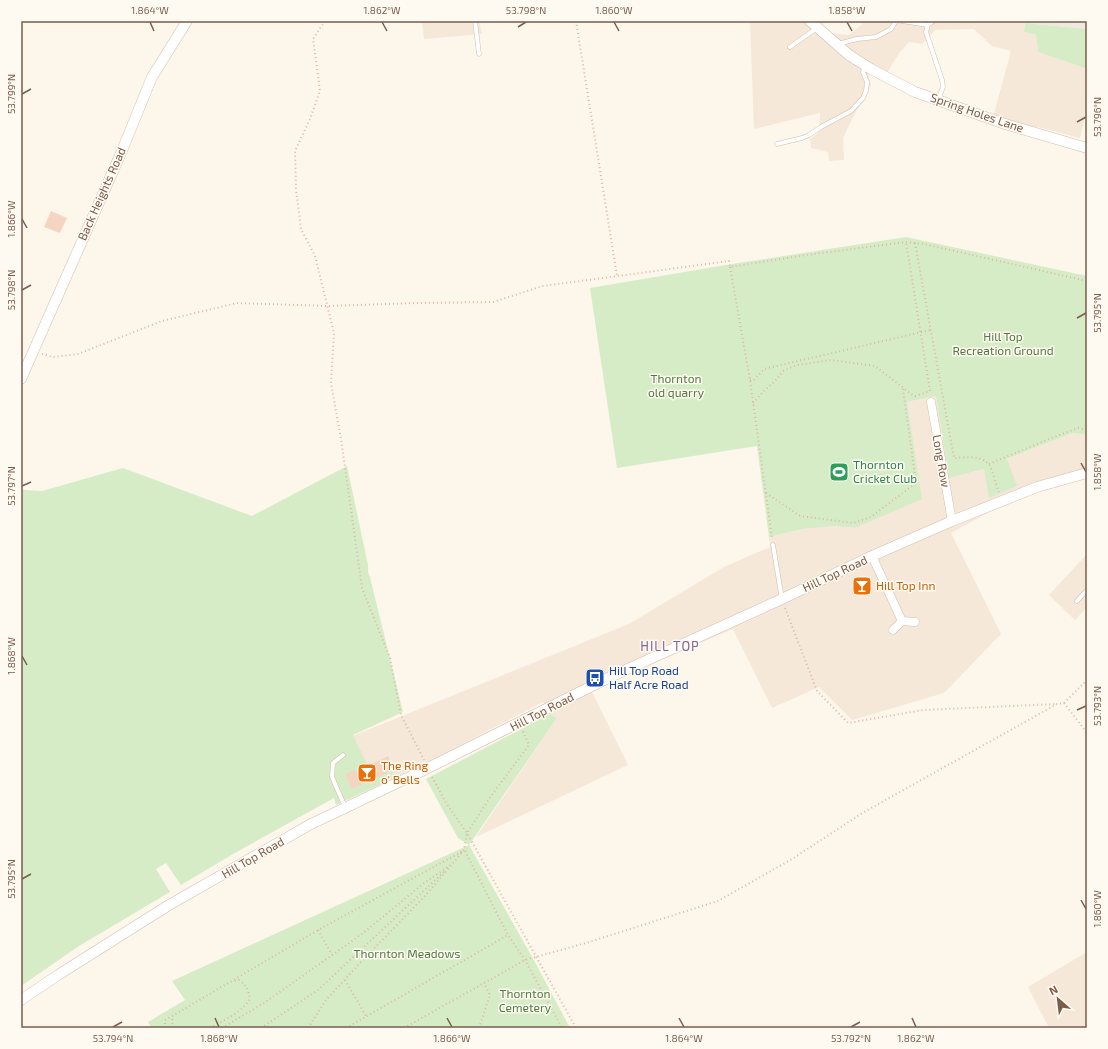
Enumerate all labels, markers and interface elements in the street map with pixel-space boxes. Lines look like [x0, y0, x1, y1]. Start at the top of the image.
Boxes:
text: 1.864°W [131, 4, 169, 16]
text: 1.862°W [364, 4, 401, 16]
text: 53.798°N [506, 4, 546, 16]
text: 1.860°W [595, 4, 633, 16]
text: 1.858°W [829, 4, 866, 16]
text: 53.799°N [5, 74, 17, 114]
street label: Spring Holes Lane [929, 90, 1026, 135]
text: 53.796°N [1091, 97, 1103, 137]
street label: Back Heights Road [74, 145, 128, 242]
text: 1.866°W [5, 200, 17, 237]
text: 53.798°N [5, 270, 17, 310]
text: 53.795°N [1091, 293, 1103, 333]
park label: Hill Top Recreation Ground [952, 329, 1054, 357]
park label: Thornton old quarry [648, 371, 705, 399]
street label: Long Row [930, 433, 954, 488]
text: 1.858°W [1091, 453, 1103, 490]
place label: Thornton Cricket Club [853, 457, 917, 485]
sports icon: Thornton Cricket Club [828, 461, 850, 483]
text: 53.797°N [5, 466, 17, 506]
street label: Hill Top Road [800, 552, 869, 594]
bar icon: Hill Top Inn [851, 575, 873, 597]
place label: Hill Top Inn [876, 578, 935, 592]
text: 1.868°W [5, 637, 17, 675]
district label: HILL TOP [640, 638, 700, 654]
place label: Hill Top Road Half Acre Road [609, 663, 689, 691]
bus stop icon: Hill Top Road Half Acre Road [584, 667, 606, 689]
text: 53.793°N [1091, 686, 1103, 726]
street label: Hill Top Road [507, 689, 576, 733]
place label: The Ring o' Bells [381, 758, 428, 786]
bar icon: The Ring o' Bells [356, 762, 378, 784]
street label: Hill Top Road [219, 834, 286, 881]
text: 53.795°N [5, 859, 17, 899]
text: 1.860°W [1091, 890, 1103, 928]
park label: Thornton Meadows [354, 946, 460, 960]
north arrow [1038, 979, 1078, 1019]
text: N [1047, 982, 1060, 997]
park label: Thornton Cemetery [499, 986, 552, 1014]
text: 53.794°N [93, 1032, 133, 1044]
text: 1.868°W [200, 1032, 238, 1044]
text: 1.866°W [434, 1032, 471, 1044]
text: 1.864°W [665, 1032, 703, 1044]
text: 53.792°N [831, 1032, 871, 1044]
text: 1.862°W [898, 1032, 935, 1044]

